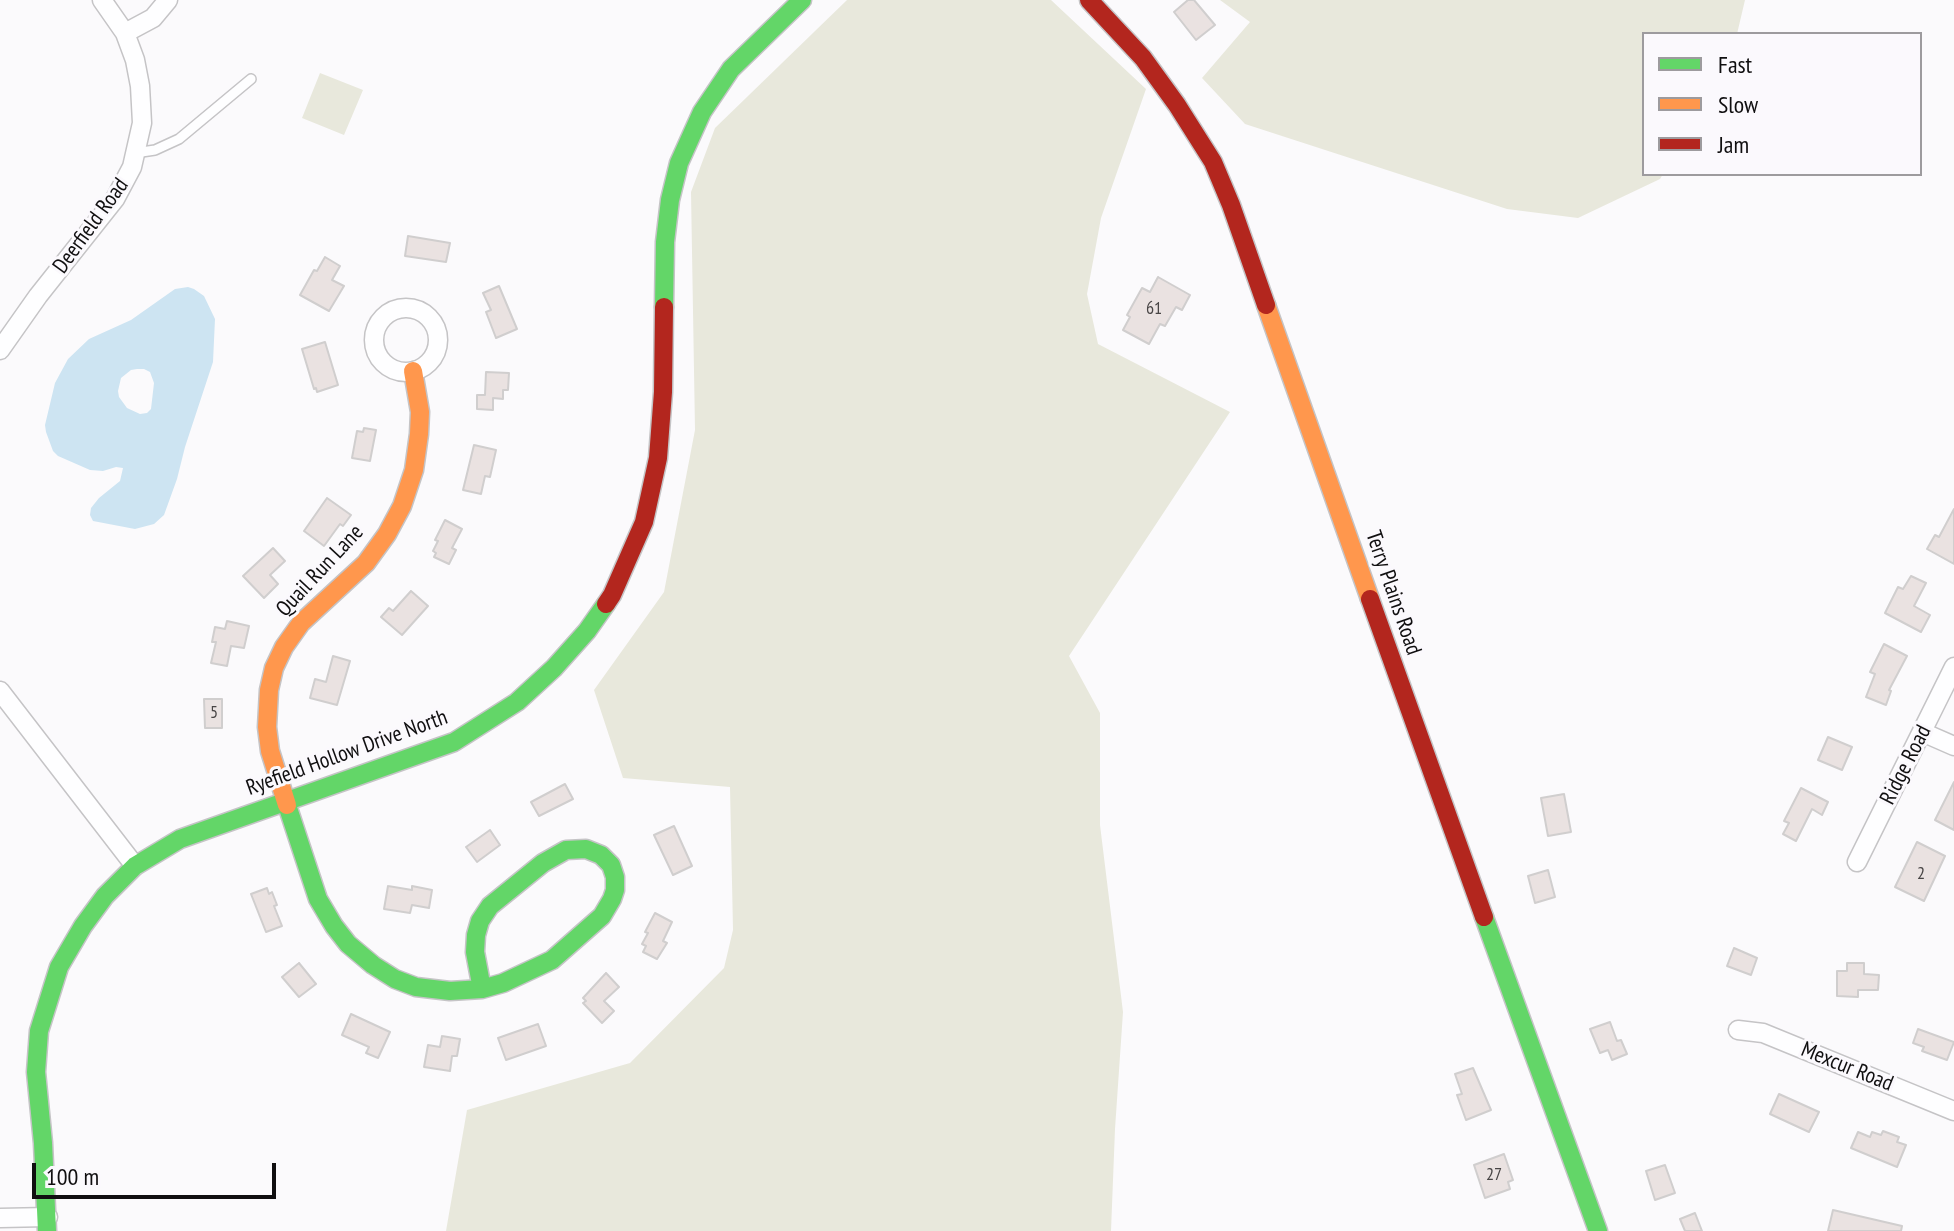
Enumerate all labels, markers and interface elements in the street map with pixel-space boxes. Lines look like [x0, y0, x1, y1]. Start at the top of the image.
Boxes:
legend [1642, 32, 1922, 176]
text: Fast [1718, 49, 1752, 80]
text: Slow [1718, 89, 1758, 120]
text: Jam [1718, 129, 1749, 160]
street label: Deerfield Road [48, 173, 134, 279]
house number: 61 [1146, 298, 1162, 320]
street label: Quail Run Lane [271, 520, 369, 622]
street label: Terry Plains Road [1359, 527, 1427, 659]
house number: 5 [210, 702, 218, 724]
street label: Ryefield Hollow Drive North [243, 704, 451, 802]
street label: Ridge Road [1875, 721, 1937, 809]
house number: 2 [1917, 863, 1925, 885]
street label: Mexcur Road [1797, 1037, 1897, 1097]
scale bar [36, 1147, 280, 1197]
text: 100 m [46, 1161, 99, 1192]
house number: 27 [1486, 1164, 1502, 1186]

